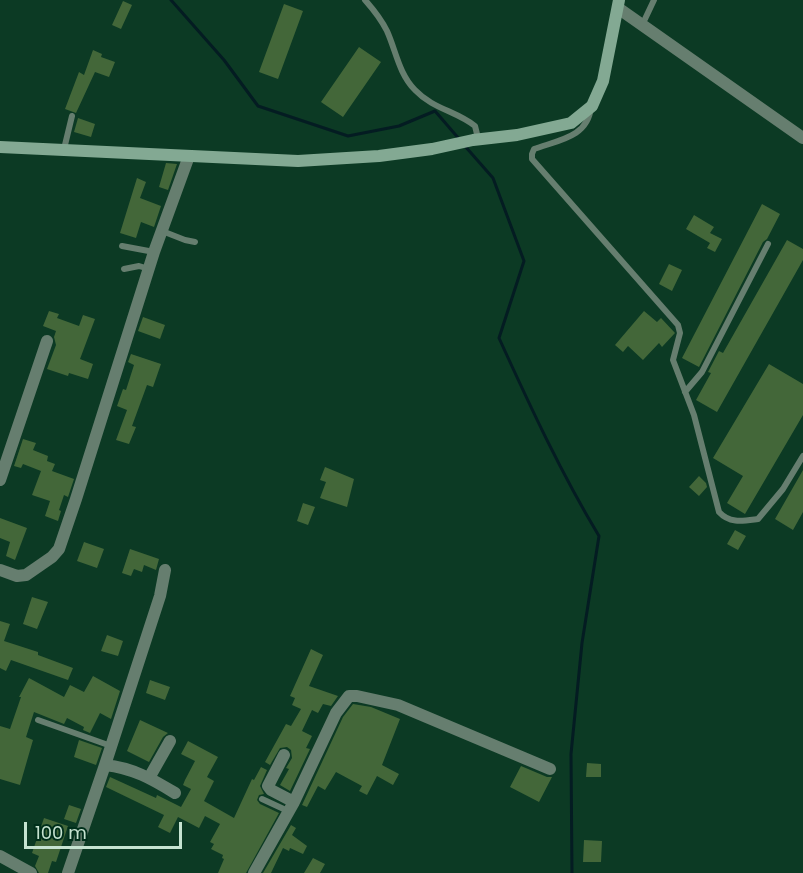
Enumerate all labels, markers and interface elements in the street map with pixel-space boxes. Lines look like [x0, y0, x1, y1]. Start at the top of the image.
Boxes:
scale bar [27, 810, 184, 848]
text: 100 m [35, 820, 87, 845]

